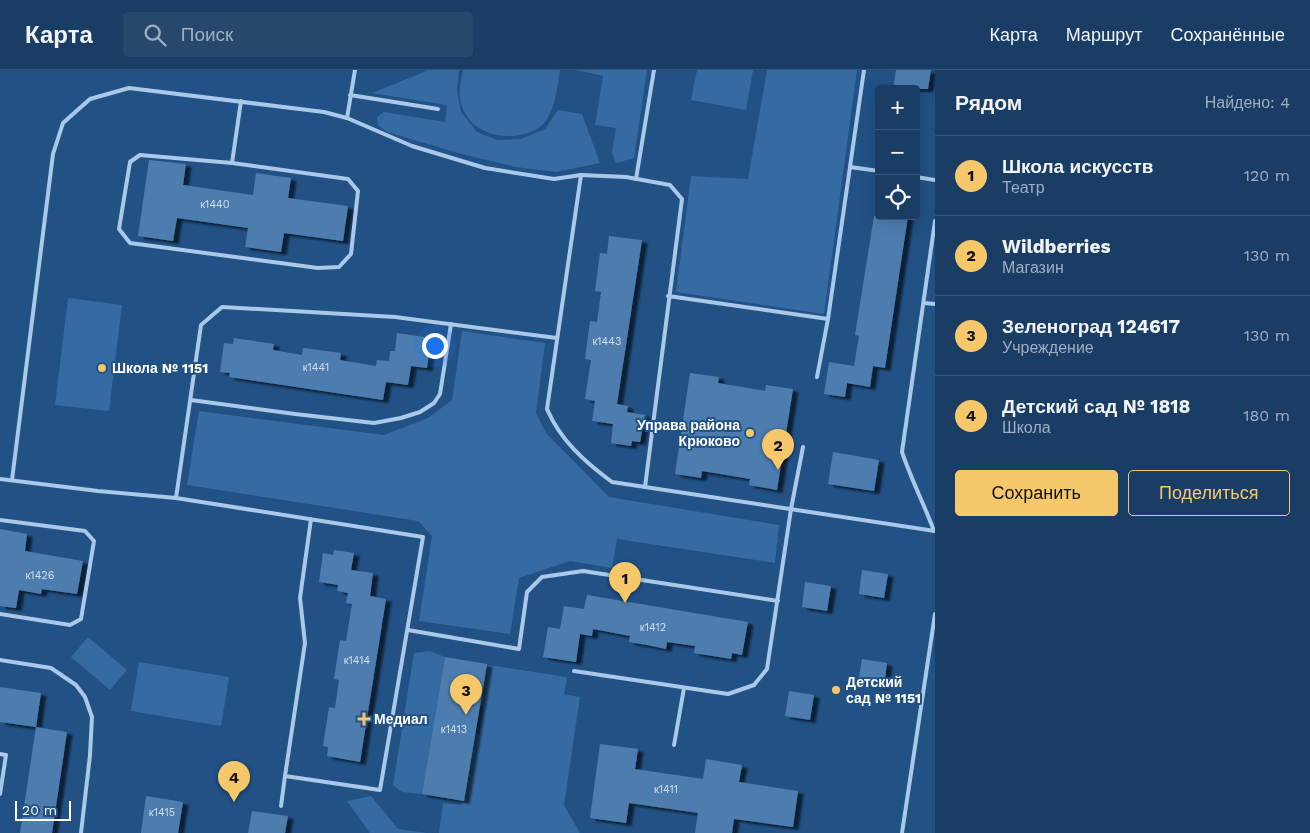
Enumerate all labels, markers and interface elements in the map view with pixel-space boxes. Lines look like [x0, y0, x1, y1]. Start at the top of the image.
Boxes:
search box [123, 12, 473, 57]
text: Карта [25, 21, 93, 49]
icon: search [141, 21, 169, 49]
text: Поиск [181, 23, 233, 46]
text: Карта [990, 24, 1038, 45]
text: Маршрут [1066, 24, 1142, 45]
text: Сохранённые [1170, 24, 1285, 45]
map controls [875, 85, 920, 220]
button: + [875, 85, 920, 130]
text: Рядом [955, 90, 1022, 115]
text: Найдено: 4 [1205, 93, 1290, 112]
button: − [875, 130, 920, 175]
text: Школа искусств [1002, 155, 1154, 178]
text: 1 [968, 166, 974, 185]
text: 120 m [1244, 166, 1290, 185]
button: locate [875, 175, 920, 220]
text: Театр [1002, 178, 1045, 197]
house number: к1440 [200, 198, 230, 211]
text: Wildberries [1002, 235, 1111, 258]
text: 2 [966, 246, 976, 265]
text: 130 m [1244, 246, 1290, 265]
text: Магазин [1002, 258, 1064, 277]
text: Зеленоград 124617 [1002, 315, 1180, 338]
text: 3 [966, 326, 976, 345]
text: 130 m [1244, 326, 1290, 345]
your location [422, 333, 448, 359]
house number: к1443 [593, 335, 621, 348]
text: Учреждение [1002, 338, 1094, 357]
place label: Школа № 1151 [112, 360, 208, 376]
house number: к1441 [303, 361, 329, 374]
marker: Школа № 1151 [96, 362, 108, 374]
text: Детский сад № 1818 [1002, 395, 1190, 418]
text: 4 [966, 406, 976, 425]
text: 180 m [1243, 406, 1290, 425]
place label: Управа района Крюково [637, 417, 740, 449]
text: Школа [1002, 418, 1051, 437]
marker: Управа района Крюково [744, 427, 756, 439]
pin: 2 [762, 429, 794, 470]
button: Сохранить [955, 470, 1118, 516]
button: Поделиться [1128, 470, 1290, 516]
pin: 1 [609, 562, 641, 603]
house number: к1426 [26, 569, 55, 582]
house number: к1412 [640, 621, 666, 634]
house number: к1414 [344, 654, 371, 667]
pin: 3 [450, 674, 482, 715]
place label: Детский сад № 1151 [846, 674, 921, 706]
marker: Детский сад № 1151 [830, 684, 842, 696]
place label: Медиал [374, 711, 428, 727]
marker: Медиал [358, 713, 370, 725]
house number: к1413 [441, 723, 467, 736]
pin: 4 [218, 761, 250, 802]
house number: к1411 [654, 783, 678, 796]
scale bar [15, 798, 71, 821]
text: 20 m [22, 802, 57, 818]
house number: к1415 [149, 806, 175, 819]

